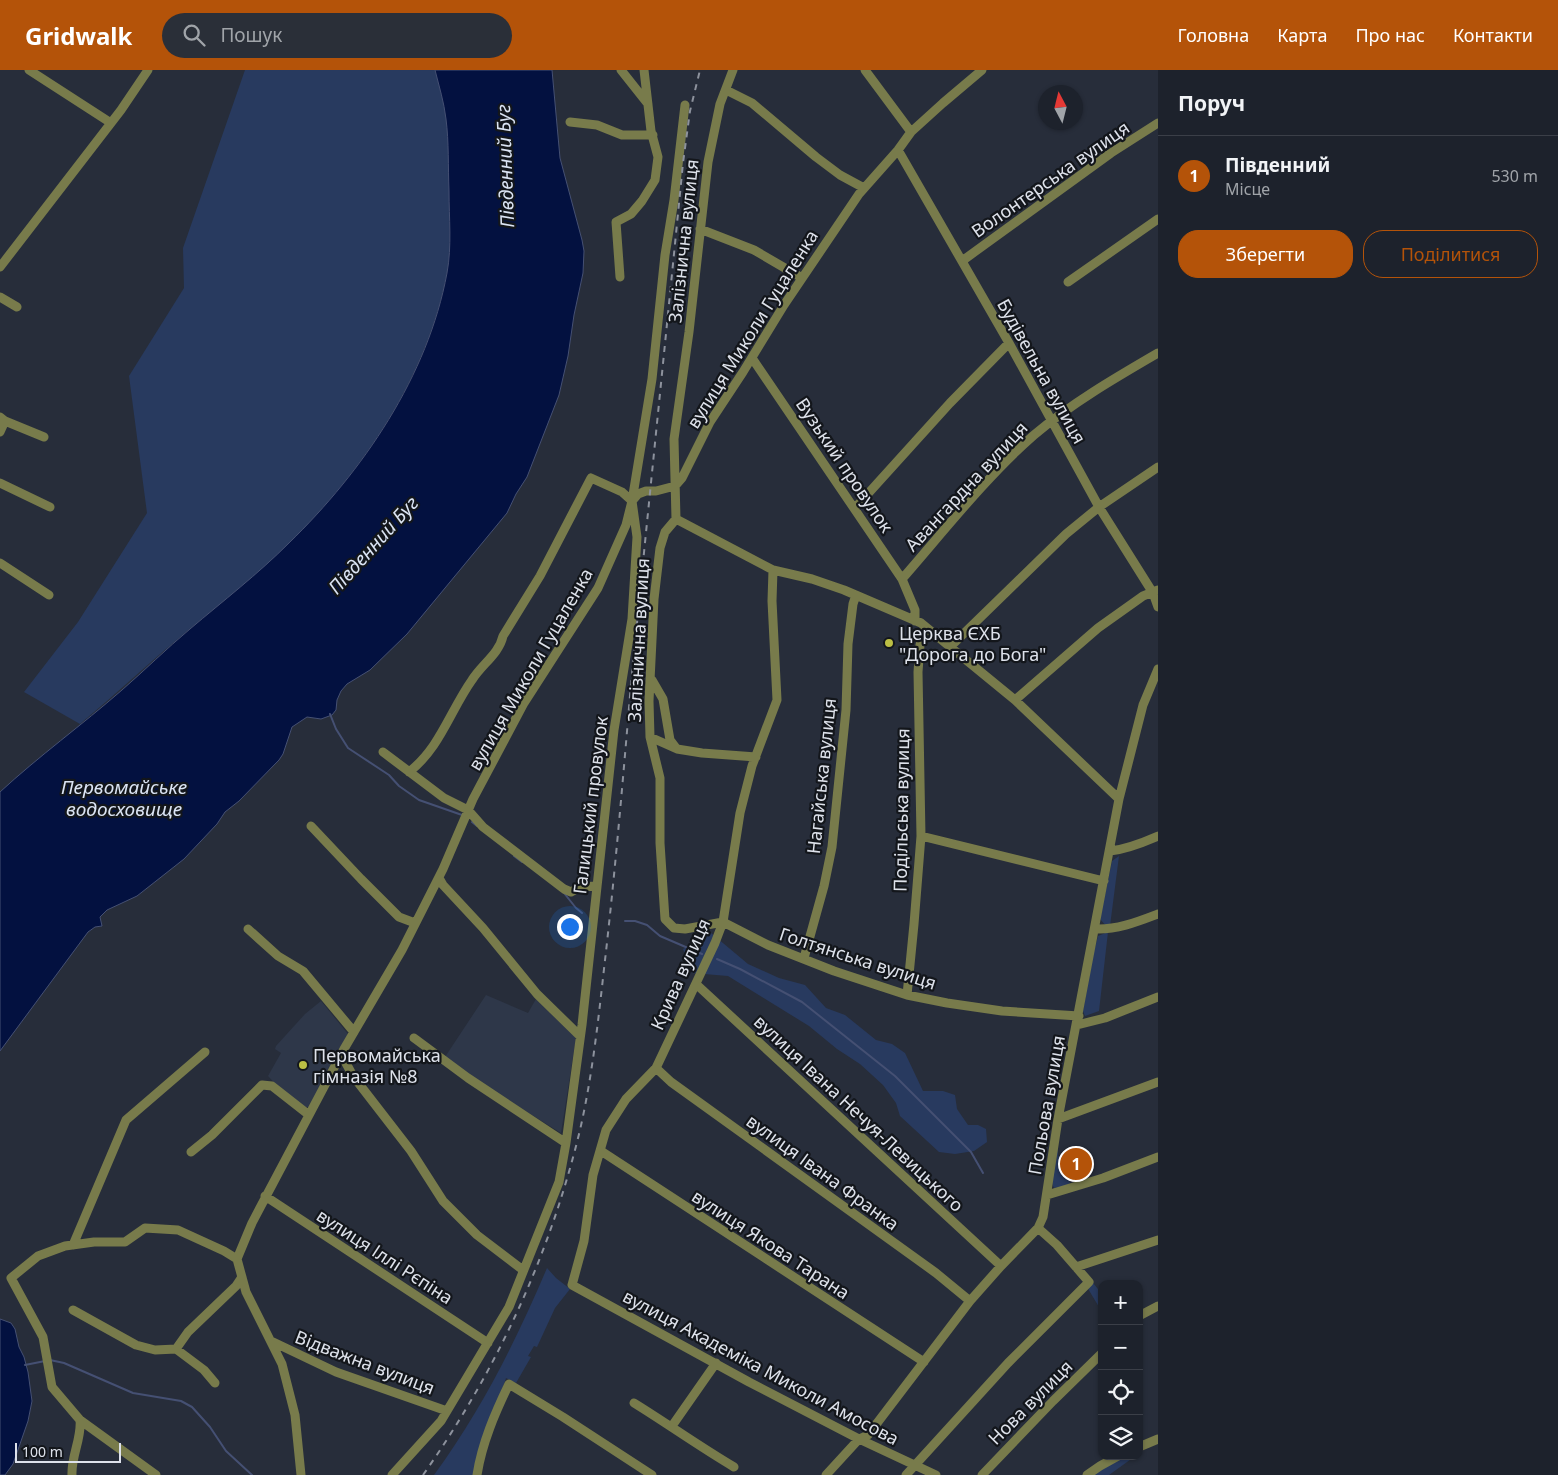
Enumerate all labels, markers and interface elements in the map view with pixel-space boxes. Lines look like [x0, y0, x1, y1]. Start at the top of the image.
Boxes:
search box [162, 13, 512, 58]
text: Gridwalk [25, 19, 132, 52]
icon: search [180, 21, 208, 49]
text: Пошук [220, 22, 282, 48]
text: Головна [1178, 23, 1249, 47]
text: Карта [1277, 23, 1327, 47]
text: Про нас [1355, 23, 1425, 47]
text: Контакти [1453, 23, 1533, 47]
north arrow [1038, 85, 1083, 130]
text: Поруч [1178, 89, 1245, 117]
water label: Південний Буг [490, 104, 520, 228]
street label: Волонтерська вулиця [966, 115, 1134, 243]
text: Південний [1225, 152, 1330, 178]
street label: Залізнична вулиця [662, 158, 704, 324]
text: 1 [1189, 165, 1199, 187]
text: 530 m [1491, 165, 1538, 187]
text: Місце [1225, 178, 1270, 200]
street label: вулиця Миколи Гуцаленка [681, 225, 823, 433]
button: Зберегти [1178, 230, 1353, 278]
button: Поділитися [1363, 230, 1538, 278]
street label: Будівельна вулиця [992, 294, 1092, 448]
street label: Вузький провулок [791, 393, 899, 537]
street label: Авангардна вулиця [899, 416, 1033, 556]
water label: Південний Буг [322, 490, 424, 600]
street label: Залізнична вулиця [622, 557, 654, 723]
street label: вулиця Миколи Гуцаленка [462, 564, 598, 774]
place label: Церква ЄХБ "Дорога до Бога" [899, 621, 1046, 666]
marker: Церква ЄХБ "Дорога до Бога" [883, 637, 895, 649]
street label: Нагайська вулиця [801, 697, 841, 855]
street label: Галицький провулок [567, 714, 613, 895]
street label: Подільська вулиця [888, 728, 914, 892]
water label: Первомайське водосховище [61, 774, 187, 822]
your location [557, 914, 583, 940]
street label: Крива вулиця [645, 914, 715, 1034]
street label: Голтянська вулиця [777, 921, 939, 995]
street label: вулиця Івана Нечуя-Левицького [749, 1009, 969, 1217]
street label: Польова вулиця [1022, 1033, 1070, 1177]
place label: Первомайська гімназія №8 [313, 1043, 441, 1088]
marker: Первомайська гімназія №8 [297, 1059, 309, 1071]
street label: вулиця Івана Франка [742, 1109, 904, 1235]
pin: 1 [1060, 1145, 1092, 1183]
street label: вулиця Якова Тарана [687, 1184, 855, 1304]
street label: вулиця Іллі Рєпіна [312, 1203, 458, 1309]
map controls [1098, 1280, 1143, 1460]
button: + [1098, 1280, 1143, 1325]
street label: вулиця Академіка Миколи Амосова [619, 1284, 903, 1450]
street label: Відважна вулиця [292, 1324, 438, 1400]
button: − [1098, 1325, 1143, 1370]
street label: Нова вулиця [983, 1355, 1077, 1449]
button: locate [1098, 1370, 1143, 1415]
button: layers [1098, 1415, 1143, 1460]
scale bar [15, 1440, 121, 1463]
text: 100 m [22, 1442, 63, 1461]

